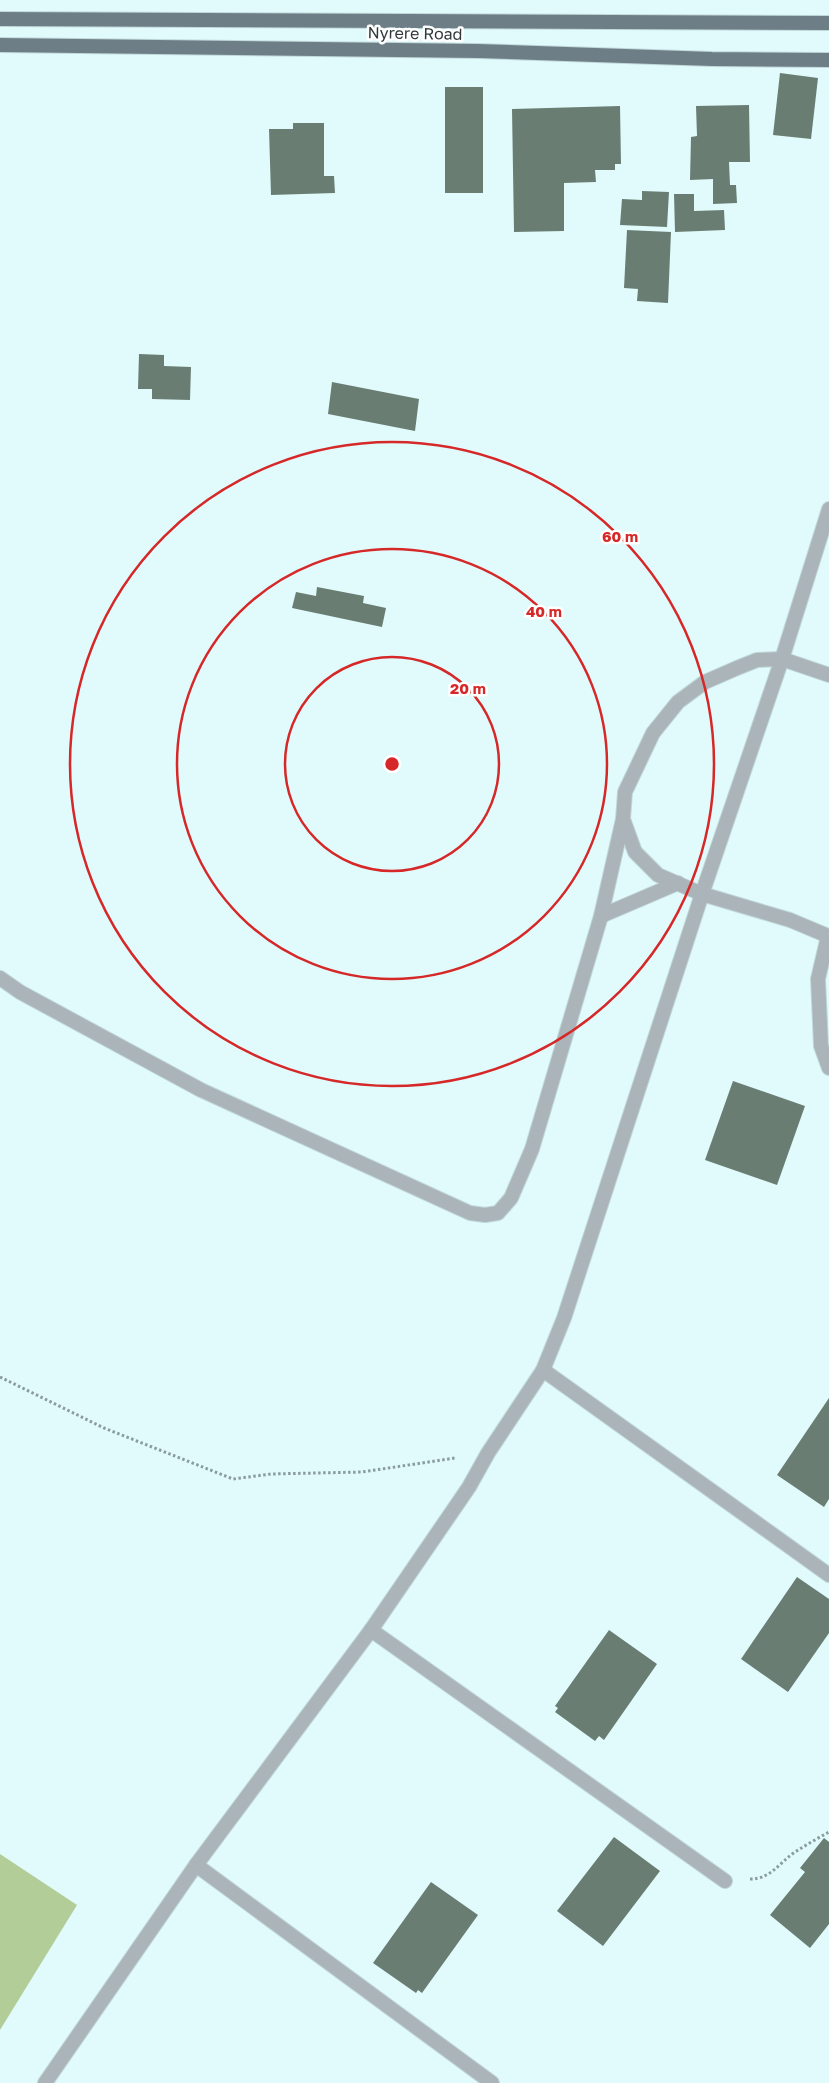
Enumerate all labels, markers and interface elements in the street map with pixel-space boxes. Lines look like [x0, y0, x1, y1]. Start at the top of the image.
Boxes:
street label: Nyrere Road [367, 22, 463, 44]
text: 60 m [602, 527, 638, 545]
text: 40 m [526, 602, 562, 620]
text: 20 m [450, 679, 486, 697]
centre of rings [383, 755, 401, 773]

